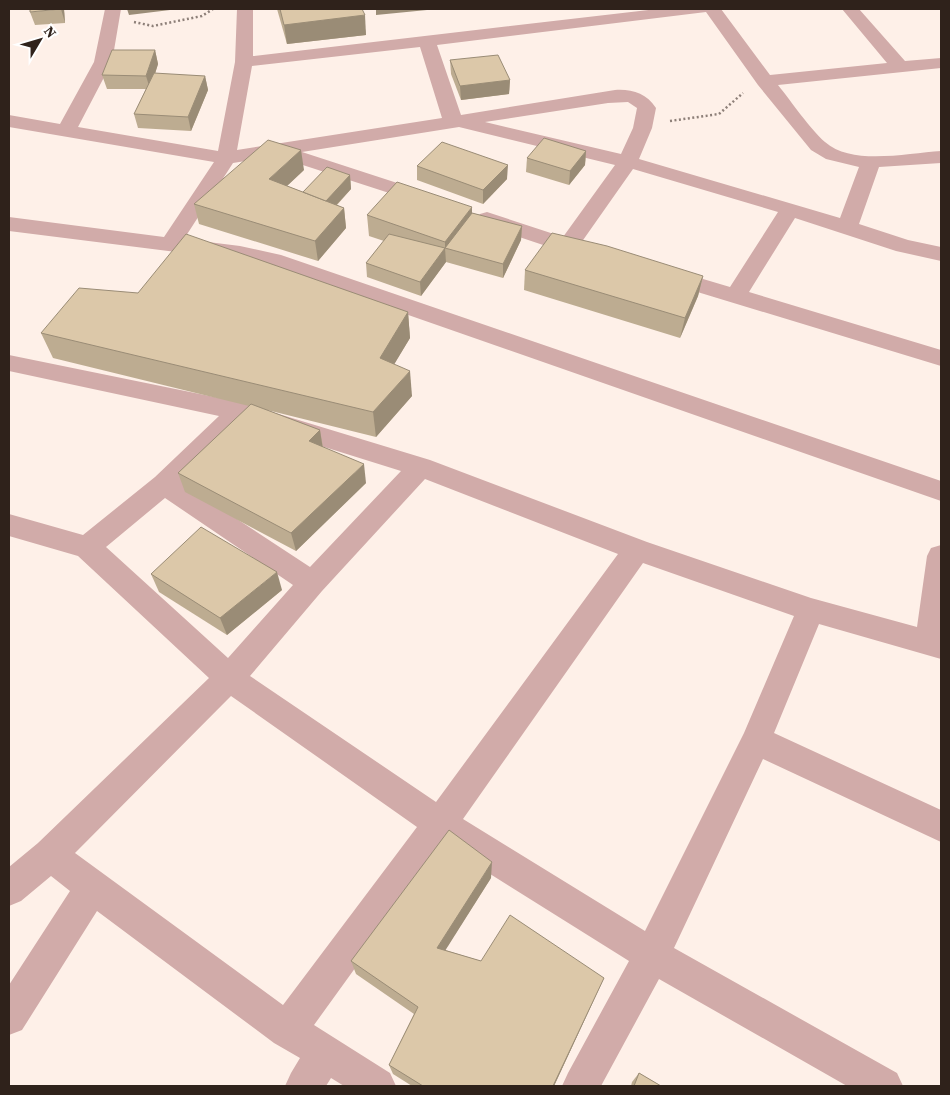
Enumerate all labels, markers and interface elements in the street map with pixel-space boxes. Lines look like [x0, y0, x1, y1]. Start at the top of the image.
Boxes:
north arrow [15, 15, 65, 65]
text: N [39, 22, 61, 42]

